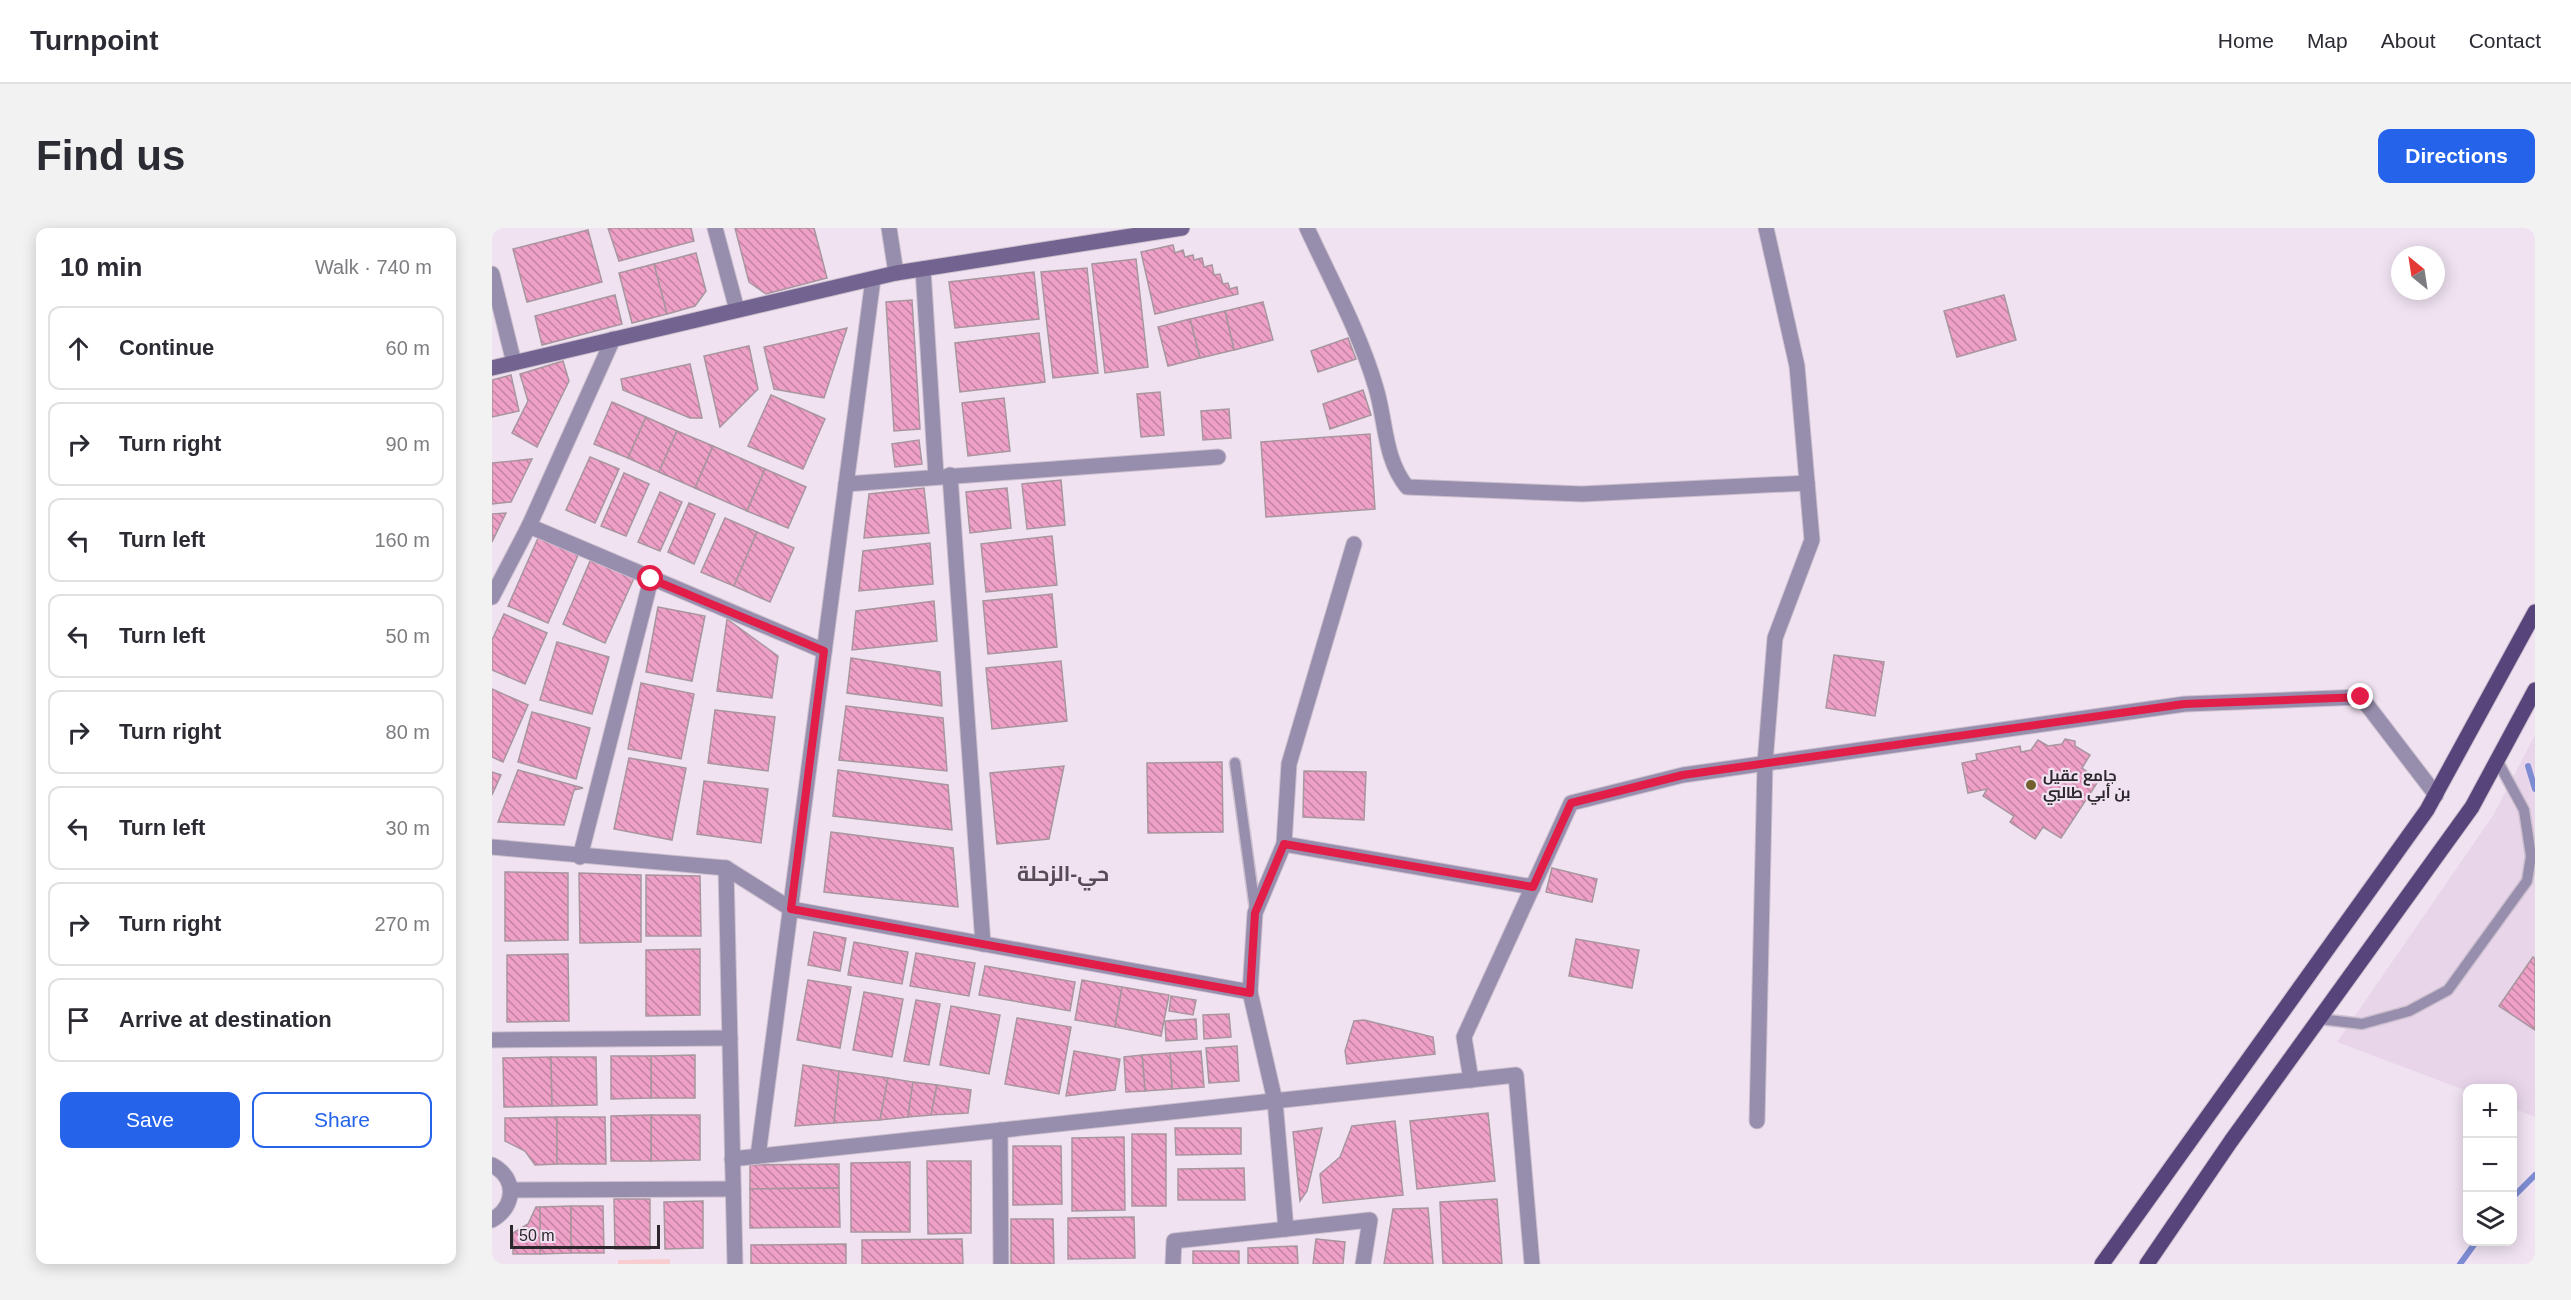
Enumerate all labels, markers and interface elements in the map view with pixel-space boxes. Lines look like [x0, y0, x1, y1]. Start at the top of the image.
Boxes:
text: Turnpoint [30, 25, 159, 56]
text: Home [2218, 29, 2274, 52]
text: Map [2307, 29, 2348, 52]
text: About [2381, 29, 2436, 52]
text: Contact [2469, 29, 2541, 52]
button: Directions [2378, 129, 2535, 183]
text: Find us [36, 132, 185, 179]
north arrow [2391, 246, 2445, 300]
text: 10 min [60, 252, 142, 282]
text: Walk · 740 m [315, 256, 432, 278]
icon: ahead [62, 332, 95, 365]
text: Continue [119, 335, 214, 360]
text: 60 m [386, 337, 430, 359]
icon: right [62, 428, 95, 461]
text: Turn right [119, 431, 221, 456]
text: 90 m [386, 433, 430, 455]
icon: left [62, 524, 95, 557]
text: Turn left [119, 527, 205, 552]
text: 160 m [374, 529, 430, 551]
route start [637, 565, 663, 591]
icon: left [62, 620, 95, 653]
text: Turn left [119, 623, 205, 648]
text: 50 m [386, 625, 430, 647]
route end [2347, 683, 2373, 709]
icon: right [62, 716, 95, 749]
text: Turn right [119, 719, 221, 744]
text: 80 m [386, 721, 430, 743]
place label: جامع عقيل بن أبي طالبي [2043, 767, 2130, 805]
marker: جامع عقيل بن أبي طالبي [2024, 778, 2038, 792]
icon: left [62, 812, 95, 845]
text: Turn left [119, 815, 205, 840]
text: 30 m [386, 817, 430, 839]
district label: حي-الزحلة [1017, 862, 1109, 891]
icon: right [62, 908, 95, 941]
text: Turn right [119, 911, 221, 936]
text: 270 m [374, 913, 430, 935]
icon: arrive [62, 1004, 95, 1037]
text: Arrive at destination [119, 1007, 332, 1032]
map controls [2463, 1084, 2517, 1246]
button: + [2463, 1084, 2517, 1138]
button: Save [60, 1092, 240, 1148]
button: Share [252, 1092, 432, 1148]
button: − [2463, 1138, 2517, 1192]
button: layers [2463, 1192, 2517, 1246]
scale bar [510, 1222, 660, 1250]
text: 50 m [519, 1227, 555, 1244]

